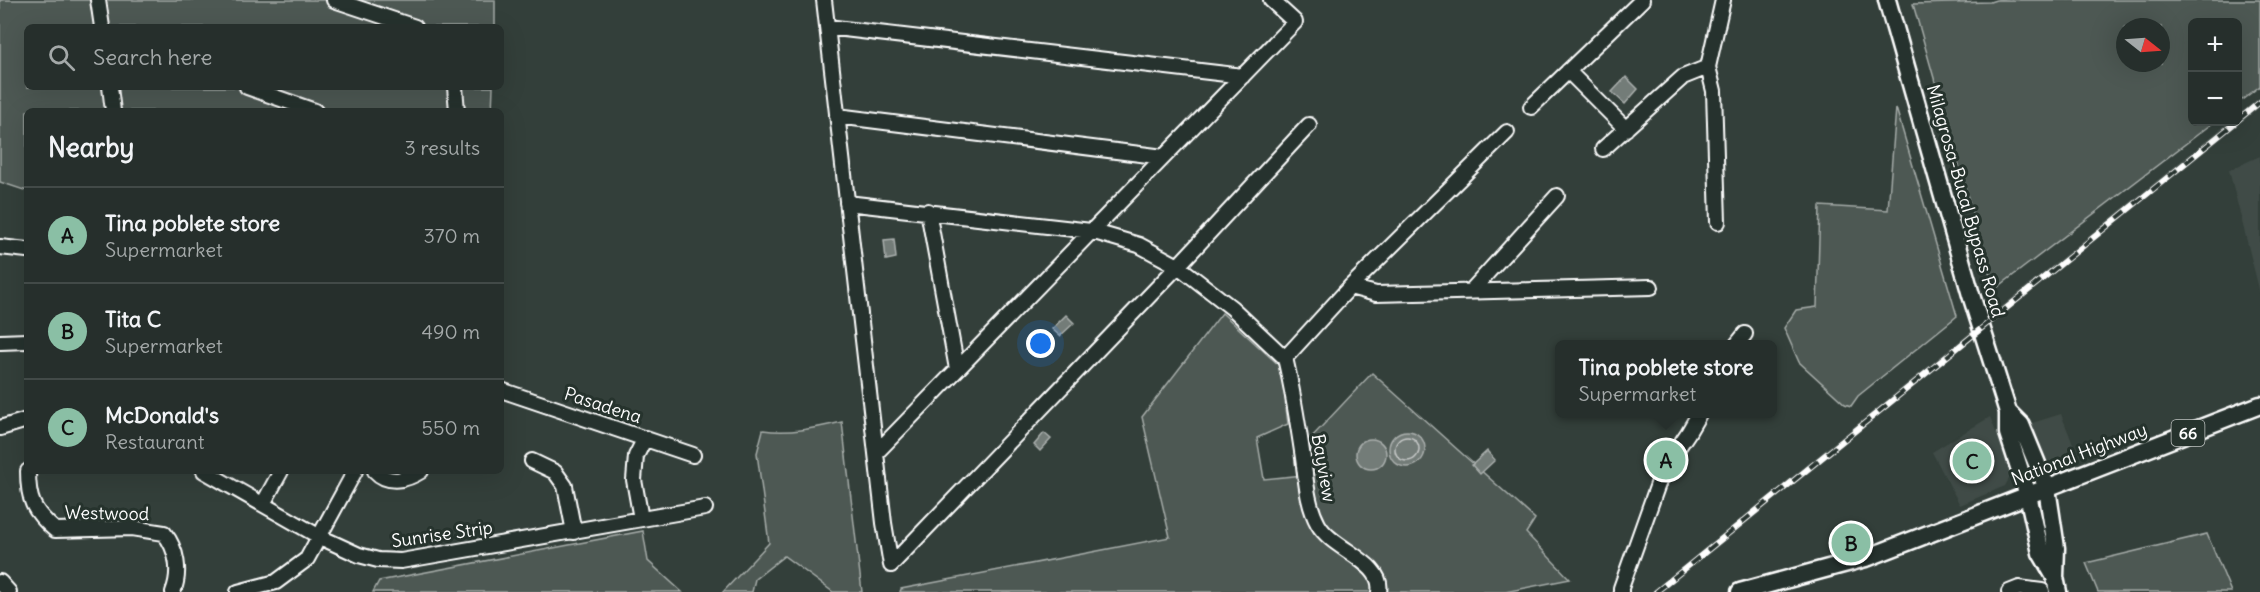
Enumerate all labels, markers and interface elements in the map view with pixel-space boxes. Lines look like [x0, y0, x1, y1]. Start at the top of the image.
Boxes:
north arrow [2116, 18, 2170, 72]
map controls [2188, 18, 2242, 126]
button: + [2188, 18, 2242, 72]
search box [24, 24, 504, 90]
icon: search [45, 41, 78, 74]
text: Search here [93, 43, 212, 71]
button: − [2188, 72, 2242, 126]
street label: Milagrosa-Bucal Bypass Road [1922, 82, 2010, 321]
text: Nearby [48, 131, 134, 164]
text: 3 results [404, 135, 480, 160]
text: Tina poblete store [105, 209, 280, 237]
text: A [61, 223, 74, 248]
text: 370 m [423, 223, 480, 248]
text: Supermarket [105, 237, 223, 262]
text: Tita C [105, 305, 161, 333]
text: B [61, 319, 74, 344]
text: 490 m [421, 319, 480, 344]
your location [1026, 329, 1055, 358]
text: Supermarket [105, 333, 223, 358]
popup [1555, 340, 1777, 418]
text: Tina poblete store [1578, 353, 1754, 381]
text: Supermarket [1578, 381, 1696, 406]
street label: Pasadena [561, 382, 645, 428]
text: McDonald's [105, 401, 219, 429]
text: C [61, 415, 74, 440]
text: 550 m [422, 415, 480, 440]
street label: National Highway [2008, 418, 2150, 490]
road number: 66 [2172, 420, 2204, 446]
text: Restaurant [105, 429, 204, 454]
street label: Bayview [1307, 432, 1341, 504]
pin: A [1646, 438, 1686, 482]
pin: C [1952, 438, 1992, 484]
street label: Westwood [64, 501, 150, 525]
street label: Sunrise Strip [390, 516, 494, 552]
pin: B [1832, 520, 1870, 566]

